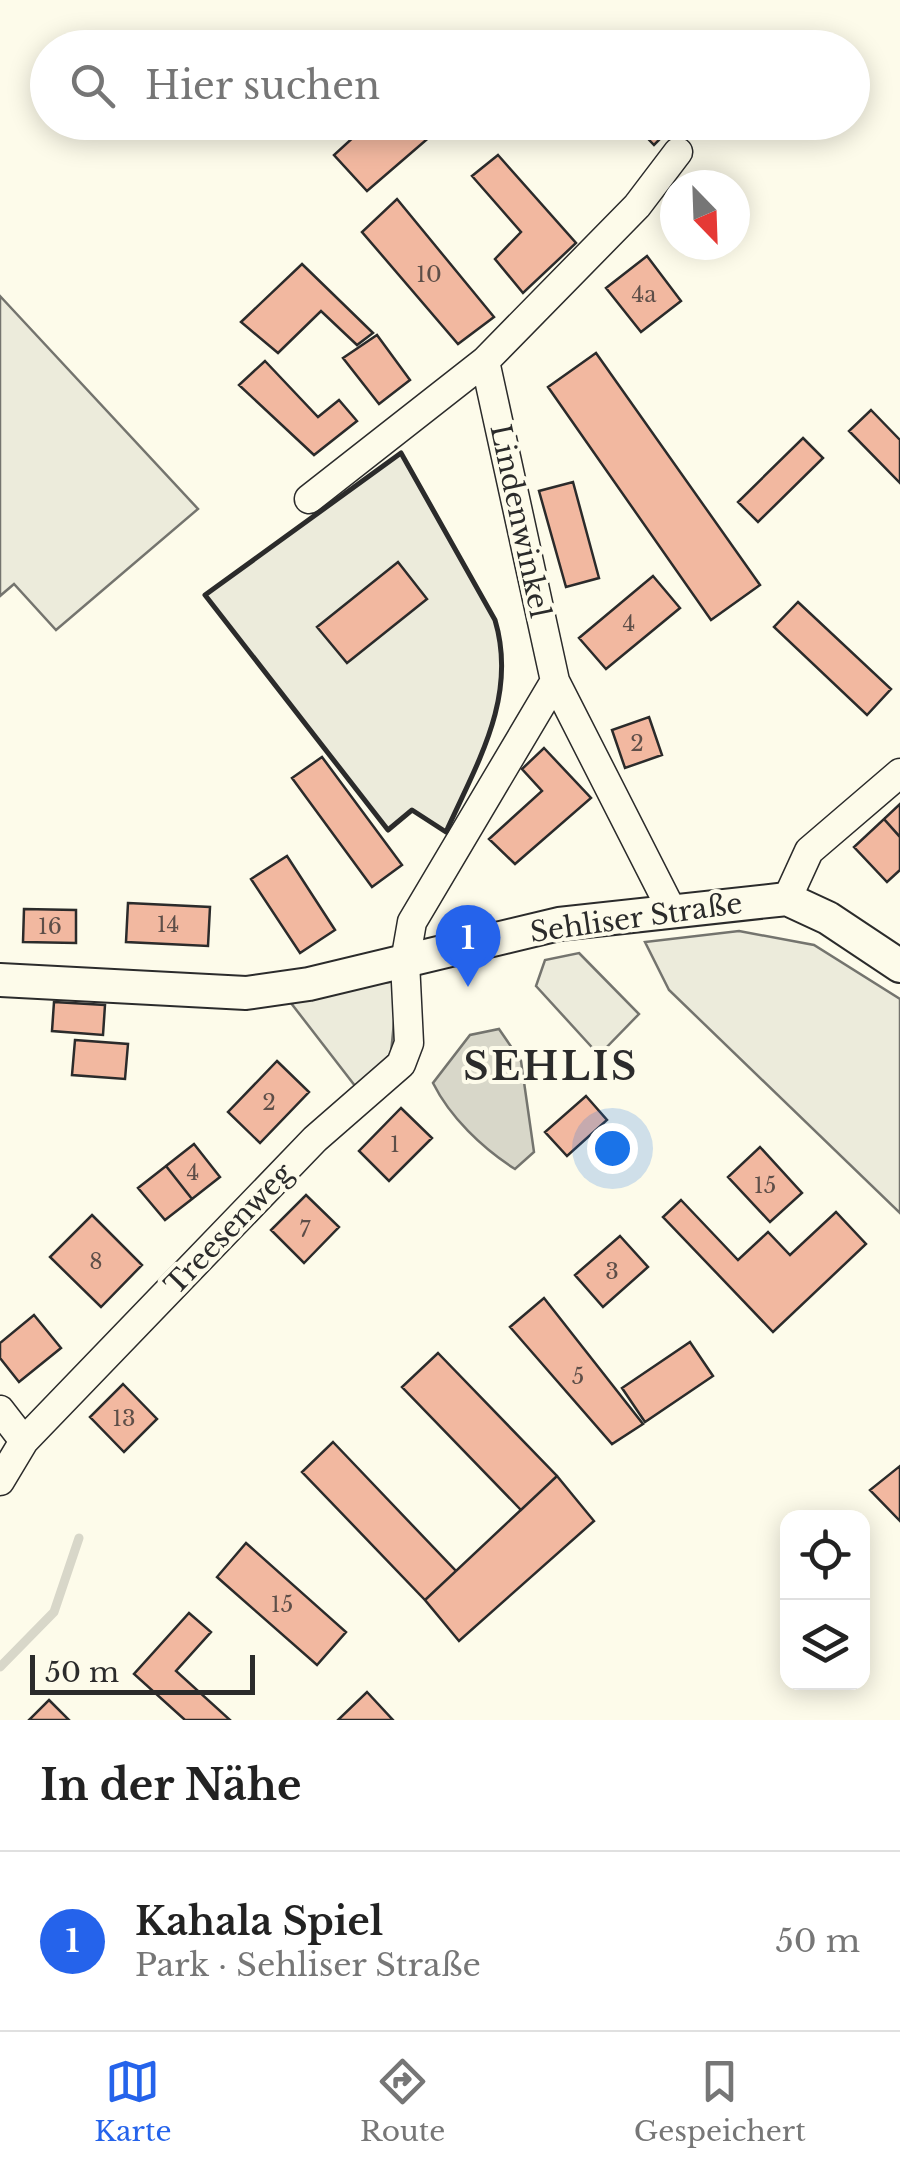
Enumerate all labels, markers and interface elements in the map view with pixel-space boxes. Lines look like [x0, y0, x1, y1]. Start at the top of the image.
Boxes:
search box [30, 30, 870, 140]
icon: search [65, 58, 120, 113]
text: Hier suchen [145, 62, 380, 109]
north arrow [660, 170, 750, 260]
house number: 10 [416, 261, 442, 288]
house number: 4a [631, 281, 657, 308]
street label: Lindenwinkel [482, 421, 558, 621]
house number: 4 [623, 610, 635, 637]
house number: 2 [630, 730, 644, 757]
street label: Sehliser Straße [528, 886, 744, 950]
pin: 1 [436, 904, 500, 987]
house number: 14 [157, 911, 179, 938]
house number: 16 [38, 913, 62, 940]
district label: SEHLIS [463, 1043, 639, 1090]
house number: 2 [262, 1089, 276, 1116]
your location [587, 1123, 638, 1174]
house number: 1 [390, 1131, 400, 1158]
street label: Treesenweg [158, 1155, 301, 1302]
house number: 4 [187, 1159, 199, 1186]
house number: 15 [754, 1172, 776, 1199]
house number: 7 [299, 1216, 311, 1243]
house number: 8 [89, 1248, 103, 1275]
house number: 3 [605, 1258, 619, 1285]
house number: 5 [572, 1363, 584, 1390]
house number: 13 [112, 1405, 136, 1432]
map controls [780, 1510, 870, 1690]
button: locate [780, 1510, 870, 1600]
house number: 15 [271, 1591, 293, 1618]
button: layers [780, 1600, 870, 1690]
scale bar [30, 1650, 255, 1694]
text: 50 m [45, 1655, 119, 1690]
text: In der Nähe [40, 1759, 302, 1811]
text: Kahala Spiel [135, 1898, 383, 1945]
text: 1 [66, 1921, 79, 1961]
text: 50 m [775, 1921, 860, 1961]
text: Park · Sehliser Straße [135, 1945, 481, 1985]
tab: Karte [94, 2054, 172, 2149]
tab: Route [360, 2054, 445, 2149]
tab: Gespeichert [634, 2054, 806, 2149]

